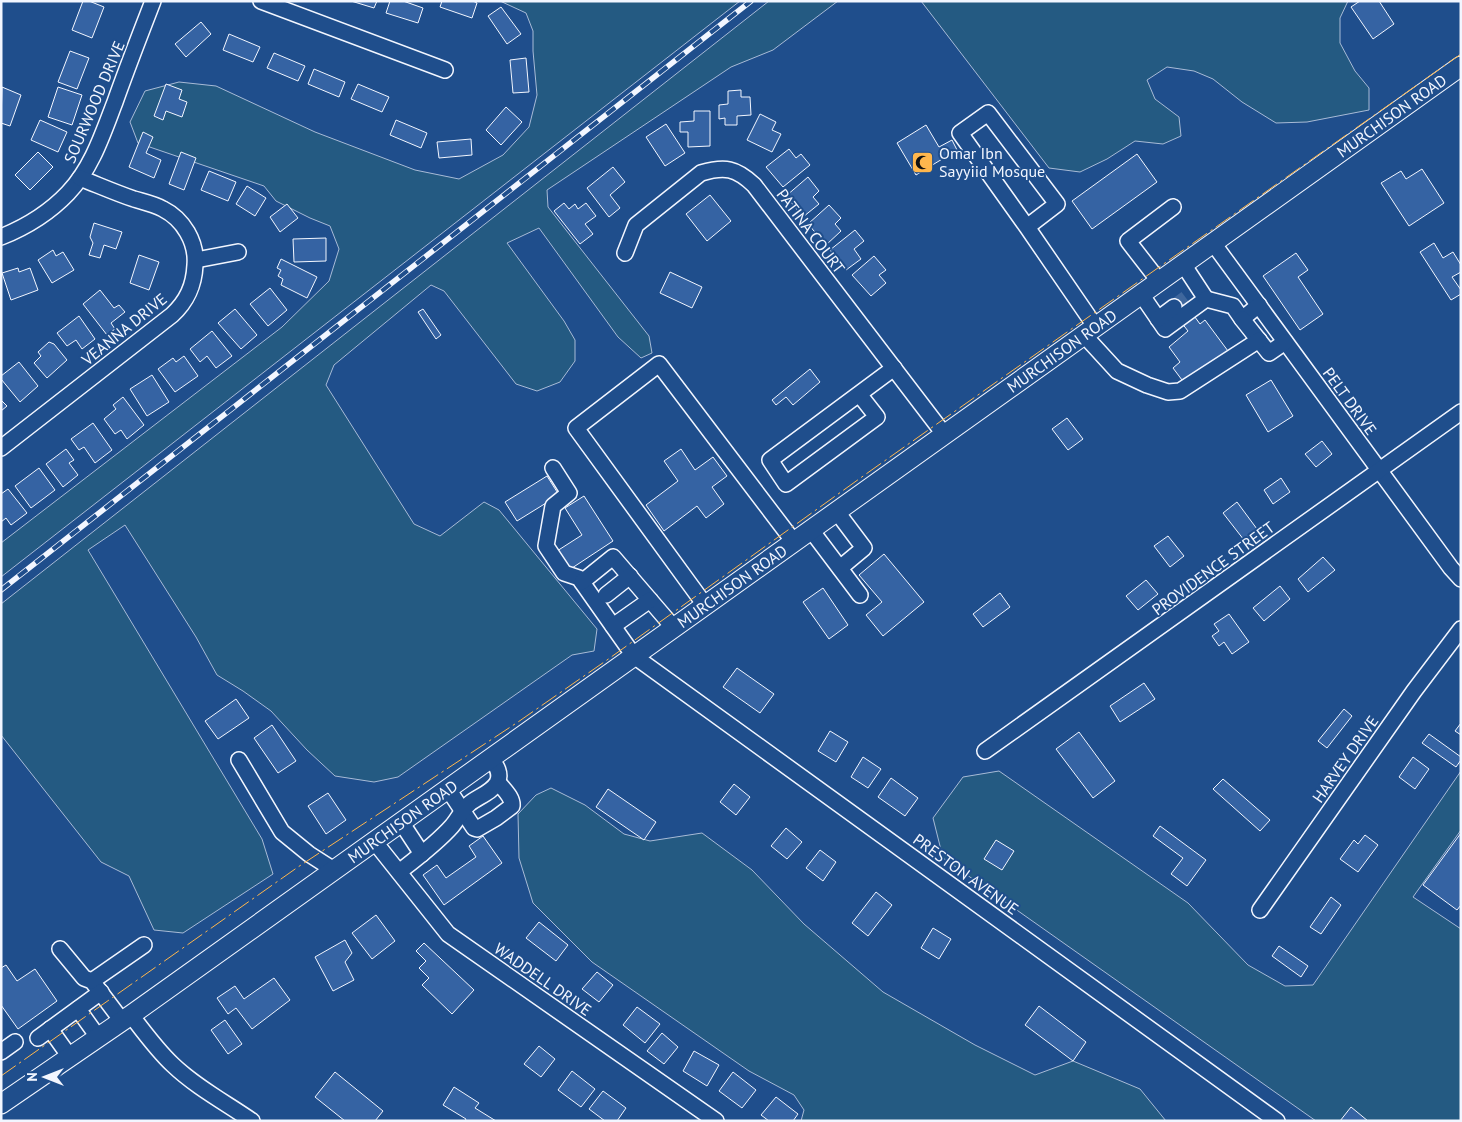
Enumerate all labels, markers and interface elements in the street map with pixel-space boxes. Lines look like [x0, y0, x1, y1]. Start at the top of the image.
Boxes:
street label: SOURWOOD DRIVE [59, 38, 129, 166]
street label: MURCHISON ROAD [1333, 70, 1450, 162]
place label: Omar Ibn Sayyiid Mosque [939, 143, 1045, 181]
mosque icon: Omar Ibn Sayyiid Mosque [911, 150, 935, 174]
street label: PATINA COURT [773, 185, 849, 277]
street label: VEANNA DRIVE [77, 289, 171, 370]
street label: MURCHISON ROAD [1003, 305, 1121, 397]
street label: PELT DRIVE [1319, 363, 1381, 439]
street label: PROVIDENCE STREET [1148, 517, 1278, 619]
street label: MURCHISON ROAD [673, 540, 791, 632]
street label: HARVEY DRIVE [1308, 712, 1382, 806]
street label: MURCHISON ROAD [344, 775, 461, 867]
street label: PRESTON AVENUE [909, 829, 1023, 919]
street label: WADDELL DRIVE [491, 938, 595, 1020]
north arrow [20, 1052, 70, 1102]
text: N [23, 1072, 41, 1082]

